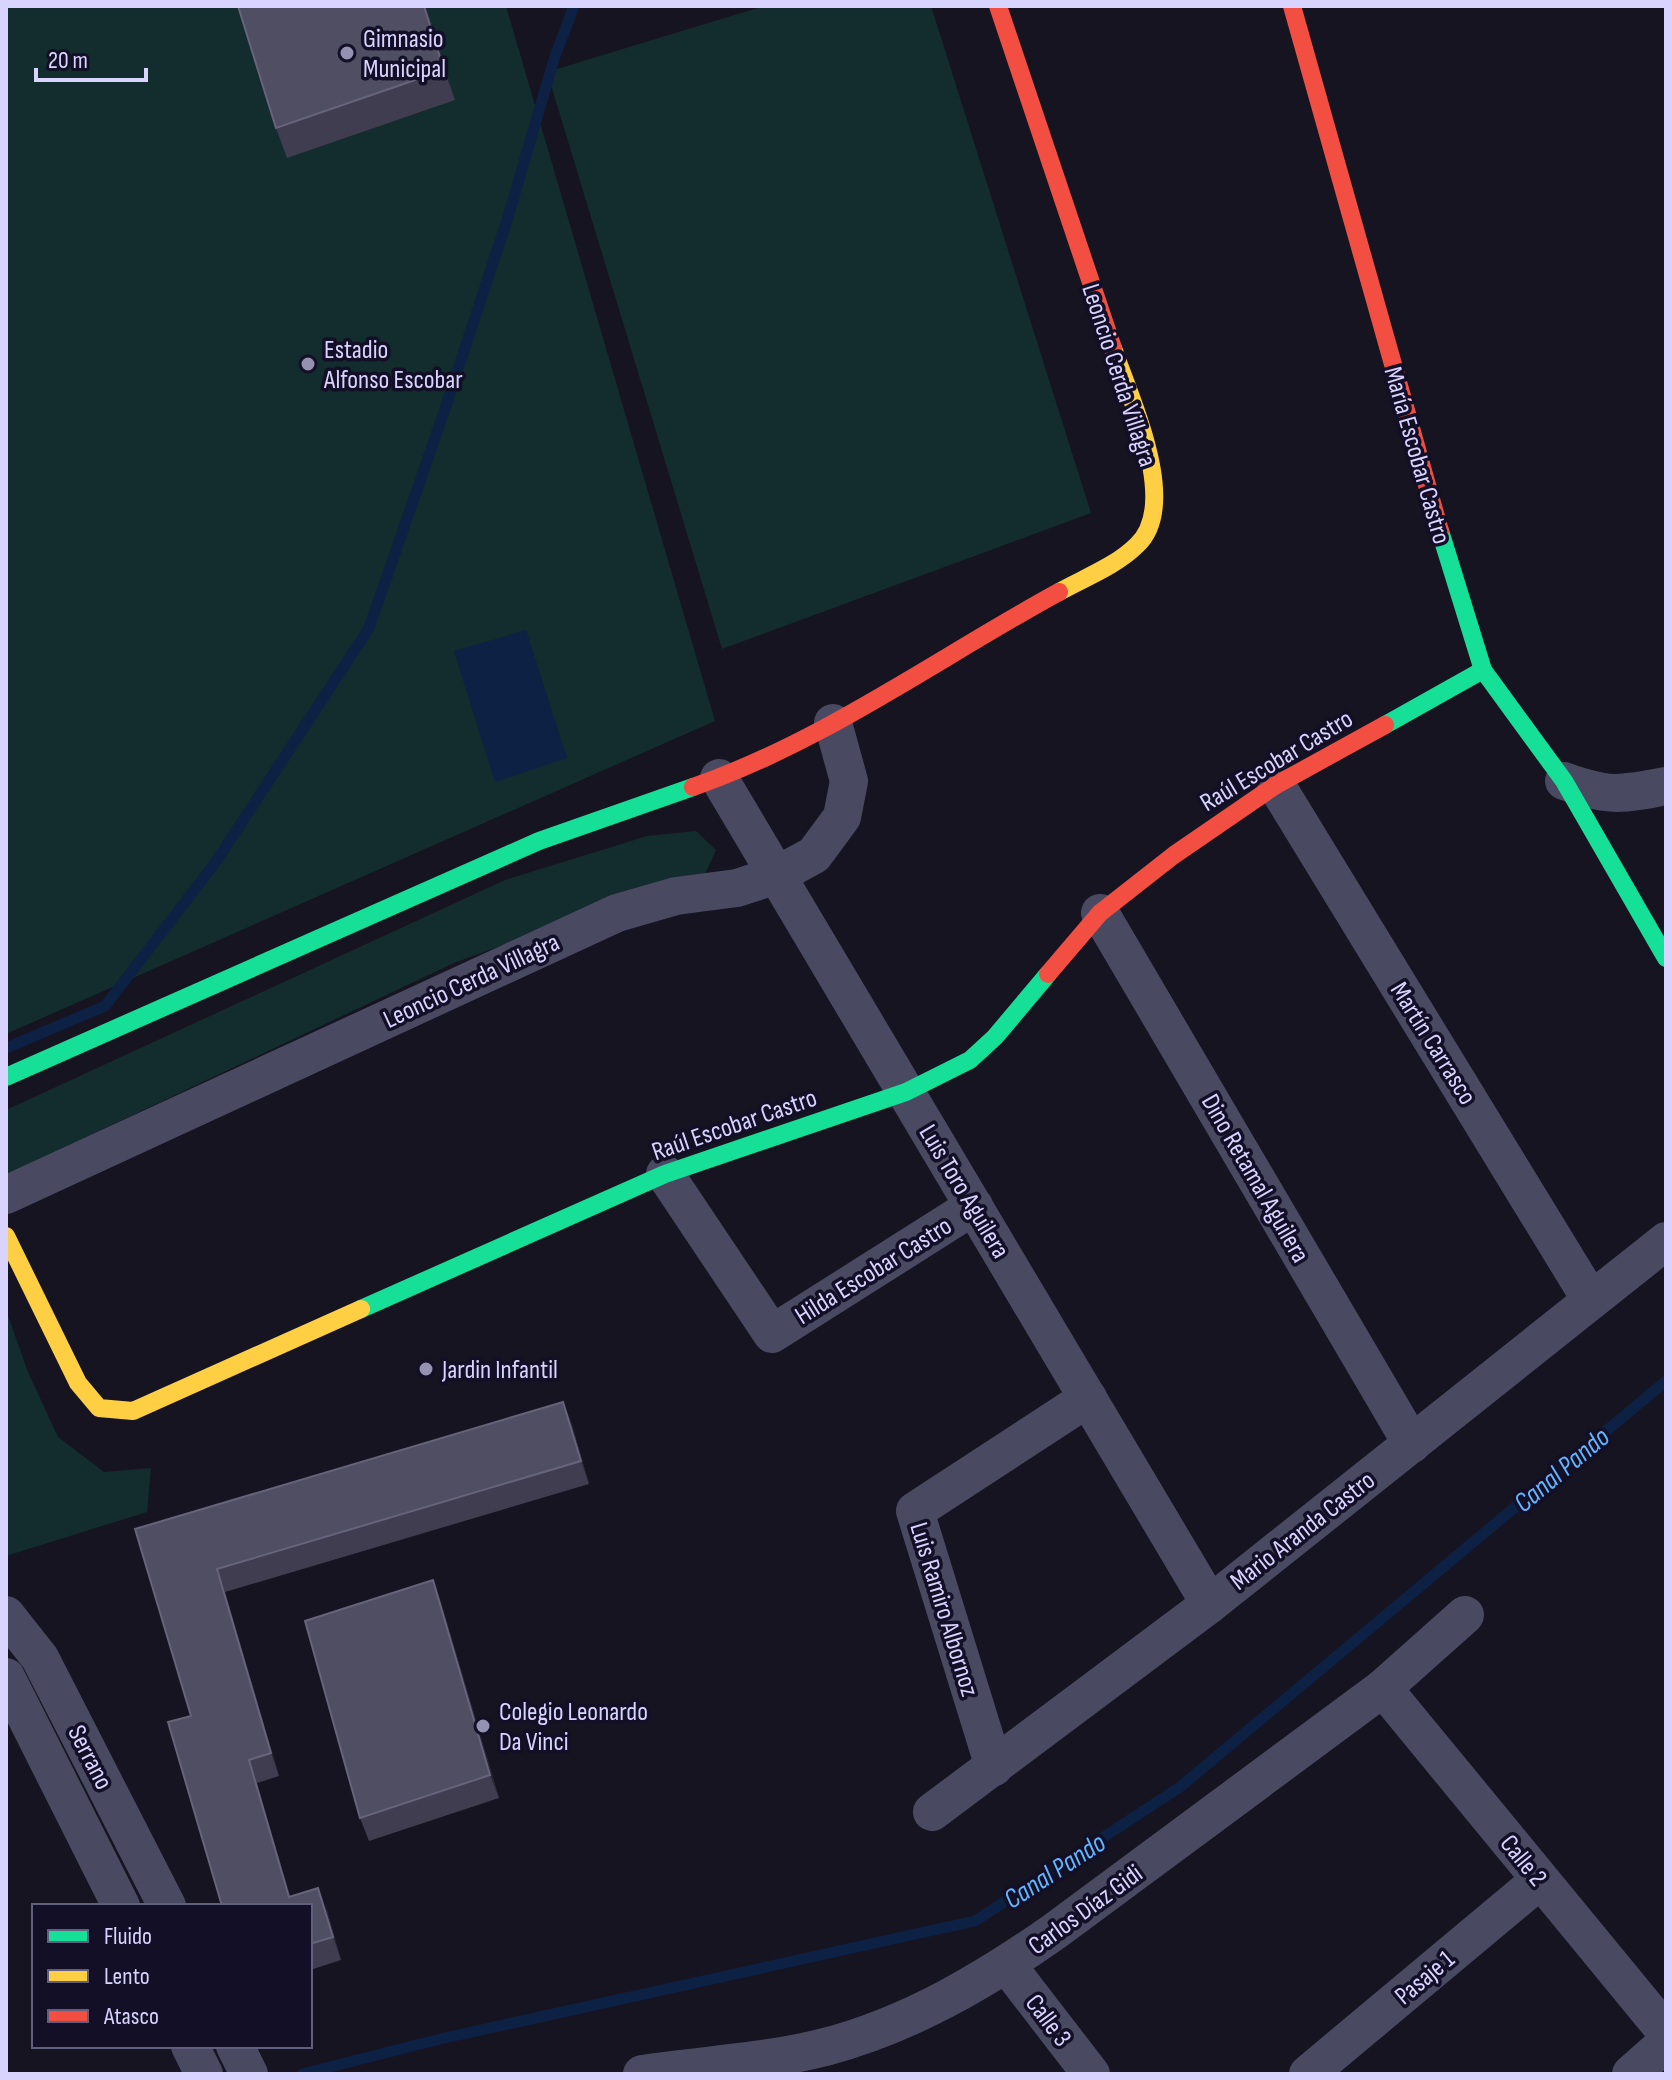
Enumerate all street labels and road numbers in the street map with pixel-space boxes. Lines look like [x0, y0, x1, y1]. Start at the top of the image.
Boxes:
street label: Leoncio Cerda Villagra [1074, 280, 1163, 471]
street label: María Escobar Castro [1376, 363, 1457, 547]
street label: Raúl Escobar Castro [1195, 704, 1359, 819]
street label: Leoncio Cerda Villagra [379, 927, 564, 1036]
street label: Martín Carrasco [1383, 977, 1483, 1111]
street label: Raúl Escobar Castro [648, 1083, 821, 1168]
street label: Dino Retamal Aguilera [1194, 1089, 1315, 1268]
street label: Luis Toro Aguilera [912, 1119, 1016, 1264]
street label: Hilda Escobar Castro [790, 1211, 958, 1332]
street label: Mario Aranda Castro [1225, 1465, 1381, 1597]
street label: Luis Ramiro Albornoz [902, 1519, 985, 1700]
street label: Serrano [60, 1720, 119, 1795]
street label: Calle 2 [1493, 1829, 1553, 1893]
street label: Carlos Díaz Gidi [1023, 1858, 1149, 1962]
street label: Pasaje 1 [1389, 1944, 1461, 2012]
street label: Calle 3 [1018, 1989, 1077, 2053]

